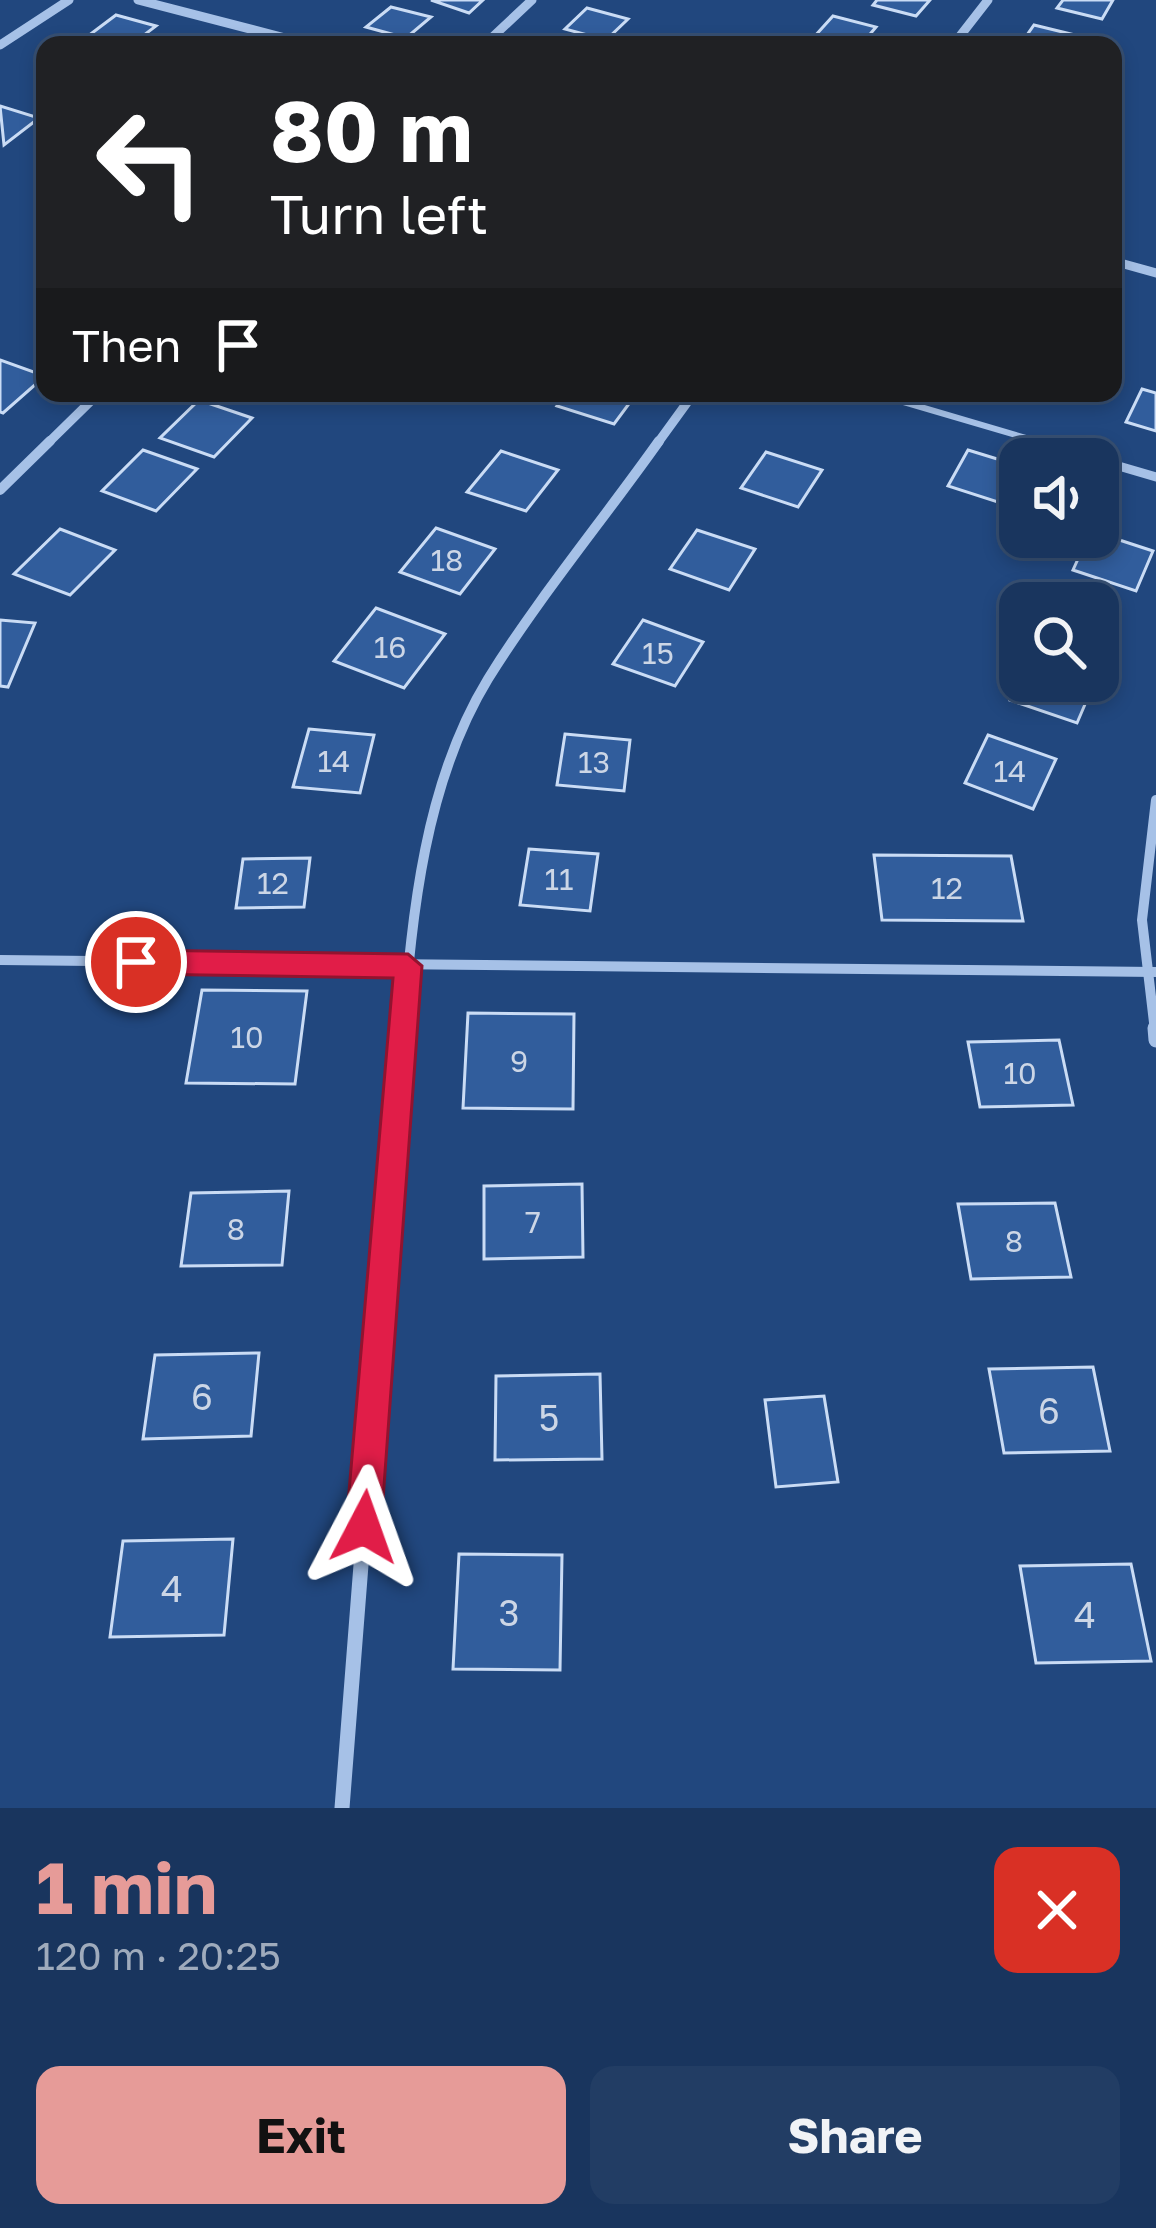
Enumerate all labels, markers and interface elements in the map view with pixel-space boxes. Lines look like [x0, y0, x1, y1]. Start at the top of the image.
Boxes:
text: 80 m [270, 80, 473, 180]
icon: left [72, 84, 228, 240]
text: Turn left [270, 181, 488, 246]
icon: arrive [205, 312, 271, 378]
text: Then [72, 318, 181, 372]
map controls [999, 438, 1119, 702]
button: sound [999, 438, 1119, 558]
house number: 18 [431, 542, 463, 578]
button: search [999, 582, 1119, 702]
house number: 16 [374, 629, 406, 665]
house number: 15 [642, 635, 674, 671]
house number: 14 [318, 743, 350, 779]
house number: 13 [578, 744, 610, 780]
house number: 14 [994, 753, 1026, 789]
house number: 11 [544, 861, 574, 897]
house number: 12 [257, 865, 289, 901]
house number: 12 [931, 870, 963, 906]
pin [85, 911, 187, 1013]
icon: arrive [103, 929, 169, 995]
house number: 10 [230, 1019, 264, 1055]
house number: 9 [510, 1043, 528, 1079]
house number: 10 [1003, 1055, 1037, 1091]
house number: 7 [525, 1204, 541, 1240]
house number: 8 [227, 1211, 245, 1247]
house number: 8 [1005, 1223, 1023, 1259]
house number: 6 [191, 1375, 213, 1418]
house number: 6 [1038, 1389, 1060, 1432]
house number: 5 [539, 1396, 559, 1439]
position arrow [301, 1464, 427, 1590]
house number: 4 [161, 1567, 183, 1610]
house number: 3 [498, 1591, 520, 1634]
house number: 4 [1074, 1593, 1096, 1636]
text: 1 min [36, 1843, 217, 1930]
button: close [994, 1847, 1120, 1973]
text: 120 m · 20:25 [36, 1932, 281, 1979]
button: Exit [36, 2066, 566, 2204]
button: Share [590, 2066, 1120, 2204]

